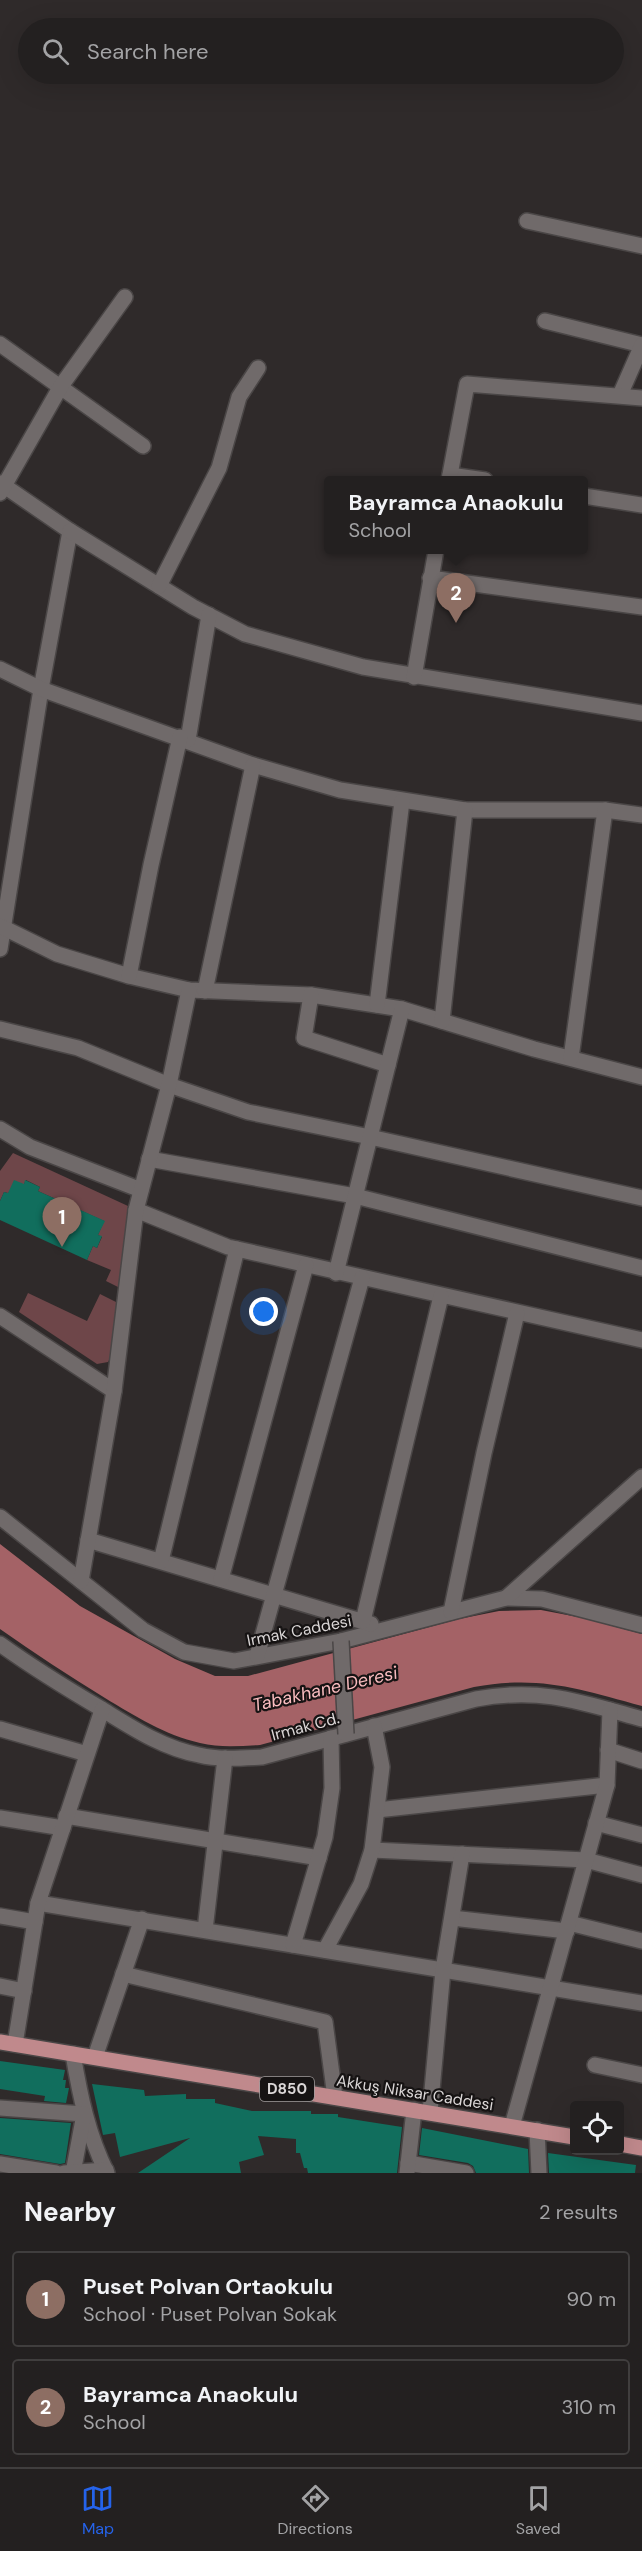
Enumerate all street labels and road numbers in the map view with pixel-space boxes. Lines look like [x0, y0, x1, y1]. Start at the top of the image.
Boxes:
street label: Irmak Caddesi [245, 1610, 353, 1651]
street label: Irmak Cd. [269, 1707, 341, 1746]
street label: Akkuş Niksar Caddesi [335, 2070, 495, 2115]
road number: D850 [260, 2077, 314, 2101]

